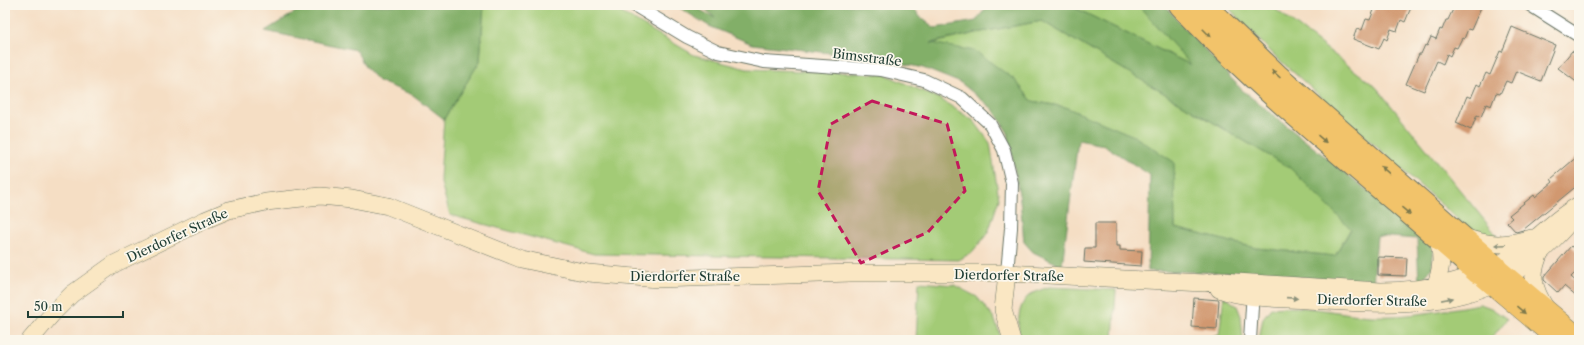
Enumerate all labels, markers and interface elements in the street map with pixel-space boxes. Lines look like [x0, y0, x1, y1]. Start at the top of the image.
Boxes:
one-way arrow [1202, 28, 1212, 38]
street label: Bimsstraße [832, 45, 902, 69]
one-way arrow [1271, 70, 1280, 79]
one-way arrow [1317, 134, 1326, 143]
one-way arrow [1380, 166, 1390, 175]
street label: Dierdorfer Straße [124, 205, 230, 265]
one-way arrow [1401, 206, 1411, 215]
one-way arrow [1494, 241, 1506, 248]
street label: Dierdorfer Straße [954, 266, 1064, 284]
street label: Dierdorfer Straße [630, 268, 740, 284]
street label: Dierdorfer Straße [1317, 291, 1427, 309]
scale bar [28, 293, 123, 319]
one-way arrow [1286, 295, 1298, 302]
one-way arrow [1441, 295, 1453, 301]
text: 50 m [34, 299, 63, 314]
one-way arrow [1515, 305, 1526, 314]

